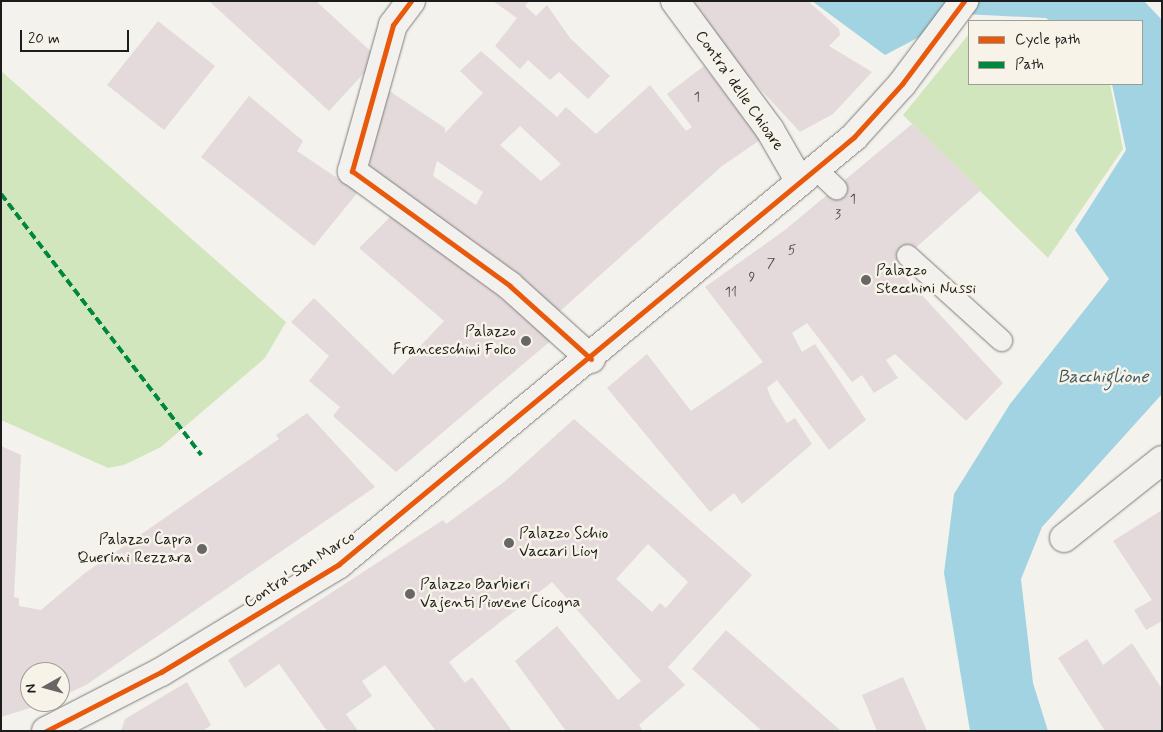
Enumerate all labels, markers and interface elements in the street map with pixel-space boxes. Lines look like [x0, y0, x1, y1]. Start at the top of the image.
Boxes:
scale bar [22, 20, 131, 52]
legend [968, 20, 1143, 85]
street label: Contra' delle Chioare [690, 26, 788, 156]
text: 20 m [28, 29, 60, 49]
text: Cycle path [1015, 30, 1080, 50]
text: Path [1015, 55, 1044, 75]
house number: 1 [694, 89, 700, 105]
house number: 1 [850, 191, 856, 207]
house number: 3 [835, 206, 841, 222]
house number: 5 [788, 242, 796, 258]
house number: 7 [767, 255, 775, 271]
place label: Palazzo Stecchini Nussi [876, 261, 975, 299]
house number: 9 [749, 269, 755, 285]
marker: Palazzo Stecchini Nussi [860, 274, 872, 286]
house number: 11 [725, 284, 737, 300]
place label: Palazzo Franceschini Folco [392, 322, 516, 360]
marker: Palazzo Franceschini Folco [520, 335, 532, 347]
water label: Bacchiglione [1057, 366, 1149, 388]
place label: Palazzo Schio Vaccari Lioy [519, 524, 609, 562]
street label: Contra' San Marco [241, 527, 359, 613]
place label: Palazzo Capra Querini Rezzara [77, 530, 192, 568]
marker: Palazzo Schio Vaccari Lioy [503, 537, 515, 549]
marker: Palazzo Capra Querini Rezzara [196, 543, 208, 555]
place label: Palazzo Barbieri Vajenti Piovene Cicogna [420, 575, 585, 613]
marker: Palazzo Barbieri Vajenti Piovene Cicogna [404, 588, 416, 600]
north arrow [20, 662, 70, 712]
text: N [22, 683, 41, 694]

